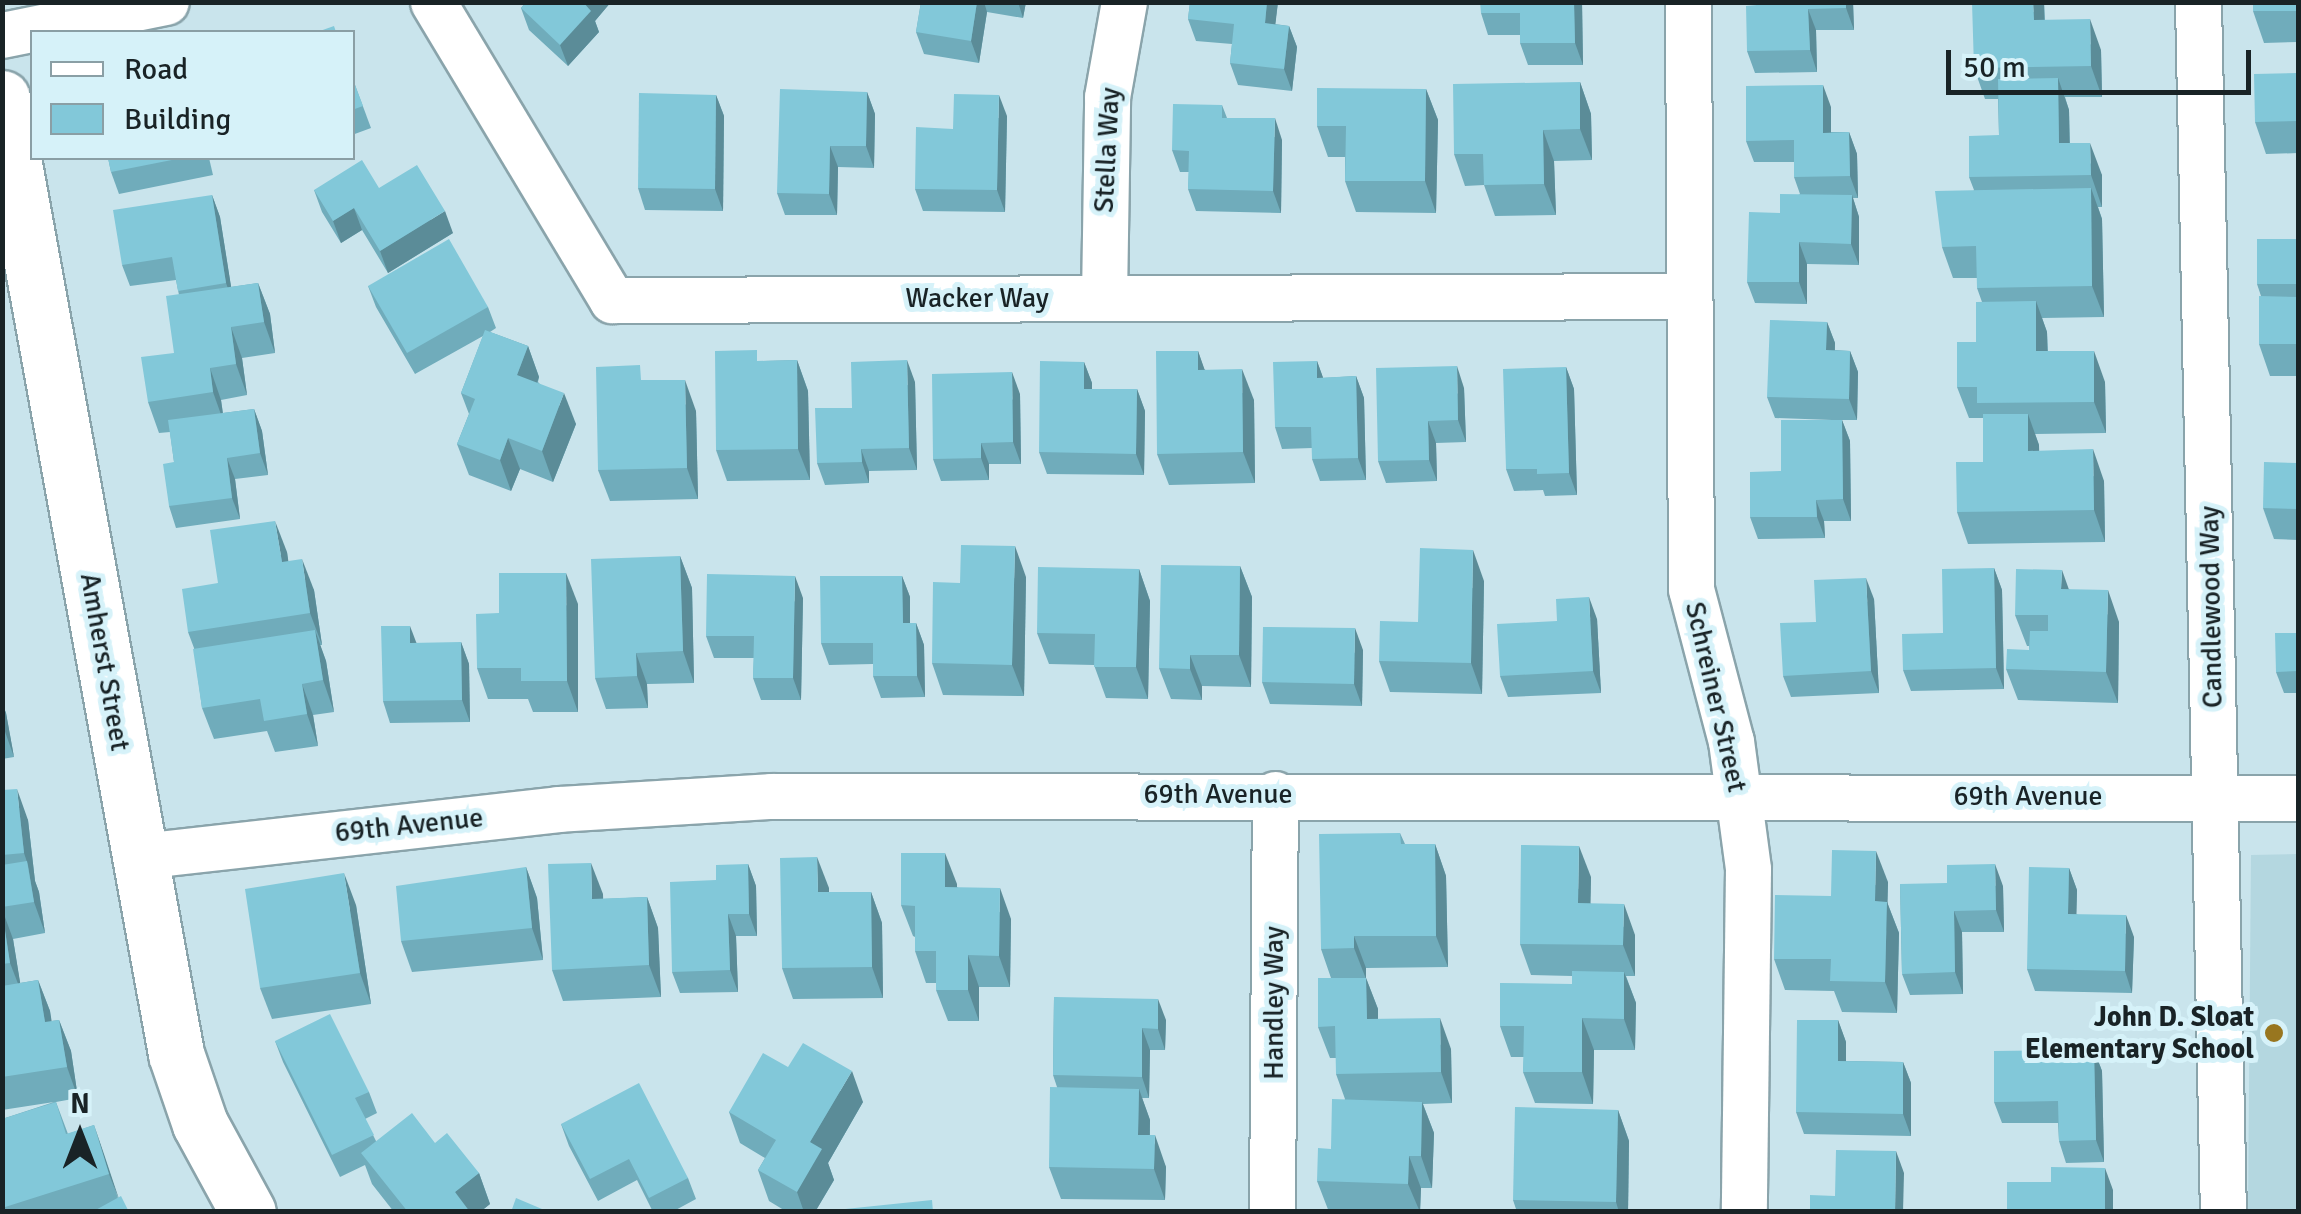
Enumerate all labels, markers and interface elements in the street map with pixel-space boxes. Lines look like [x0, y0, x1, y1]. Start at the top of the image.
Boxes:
legend [30, 30, 355, 160]
scale bar [1951, 30, 2256, 92]
text: 50 m [1963, 49, 2026, 86]
text: Road [124, 51, 188, 88]
street label: Stella Way [1087, 87, 1127, 213]
text: Building [124, 101, 231, 138]
street label: Wacker Way [905, 281, 1049, 315]
street label: Candlewood Way [2192, 506, 2230, 708]
street label: Amherst Street [73, 570, 137, 754]
street label: Schreiner Street [1678, 599, 1754, 795]
street label: 69th Avenue [1143, 777, 1293, 811]
street label: 69th Avenue [1953, 779, 2103, 813]
street label: 69th Avenue [333, 801, 485, 849]
street label: Handley Way [1257, 926, 1291, 1080]
place label: John D. Sloat Elementary School [2025, 1000, 2254, 1066]
marker: John D. Sloat Elementary School [2263, 1022, 2285, 1044]
north arrow [30, 1084, 130, 1184]
text: N [70, 1087, 90, 1121]

